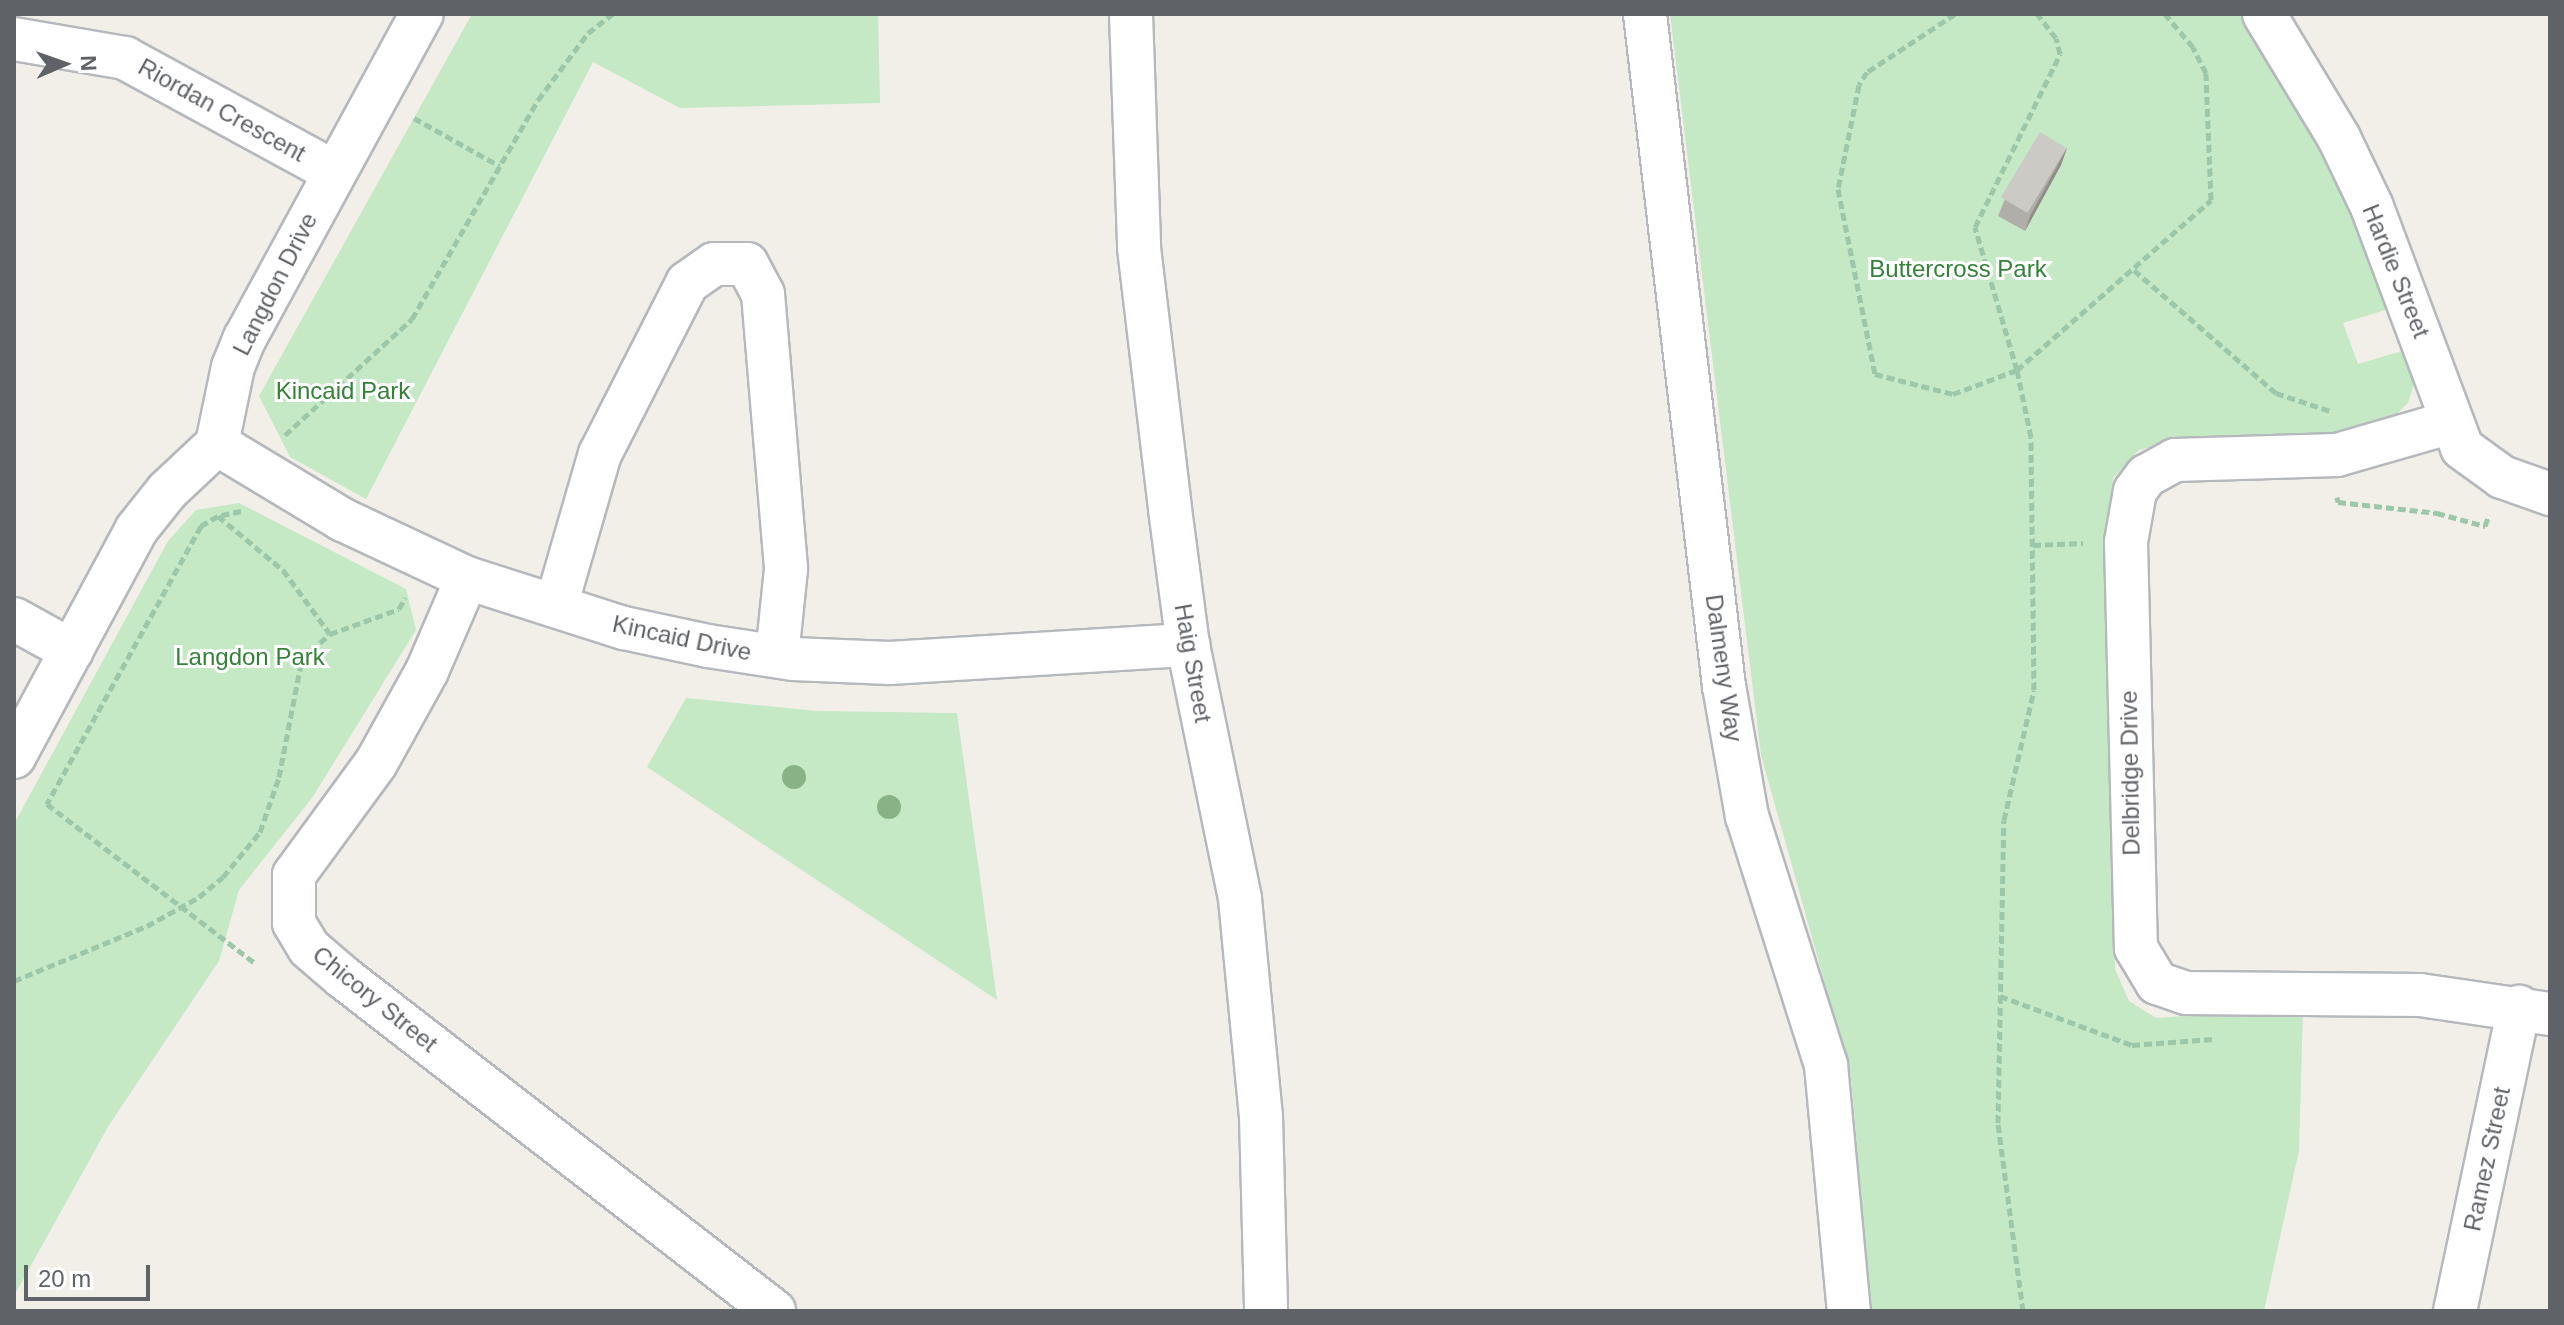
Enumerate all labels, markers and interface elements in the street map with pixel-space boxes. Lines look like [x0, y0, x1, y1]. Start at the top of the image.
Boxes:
north arrow [24, 24, 104, 104]
street label: Riordan Crescent [133, 52, 311, 168]
text: N [76, 55, 101, 72]
street label: Hardie Street [2356, 200, 2436, 342]
street label: Langdon Drive [227, 208, 323, 360]
park label: Buttercross Park [1869, 255, 2047, 283]
park label: Kincaid Park [276, 377, 410, 405]
street label: Dalmeny Way [1699, 592, 1749, 744]
street label: Haig Street [1168, 601, 1218, 725]
street label: Kincaid Drive [610, 609, 754, 667]
park label: Langdon Park [175, 643, 325, 671]
street label: Delbridge Drive [2114, 690, 2146, 856]
street label: Chicory Street [307, 940, 443, 1058]
street label: Ramez Street [2458, 1084, 2516, 1234]
scale bar [28, 1249, 154, 1299]
text: 20 m [38, 1265, 91, 1292]

